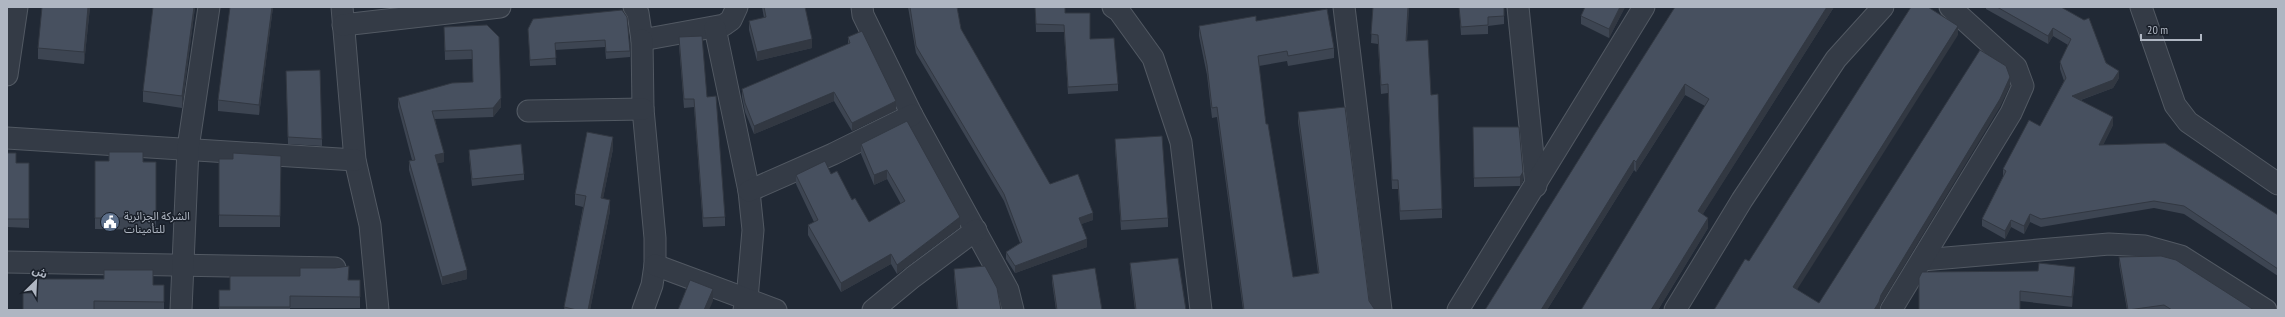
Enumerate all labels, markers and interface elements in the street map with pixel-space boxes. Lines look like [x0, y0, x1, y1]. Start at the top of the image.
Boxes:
scale bar [2141, 16, 2201, 42]
text: 20 m [2147, 22, 2168, 37]
place label: الشركة الجزائرية للتأمينات [124, 209, 190, 236]
public building icon: الشركة الجزائرية للتأمينات [99, 211, 121, 233]
north arrow [16, 261, 56, 301]
text: ش [30, 262, 50, 281]

